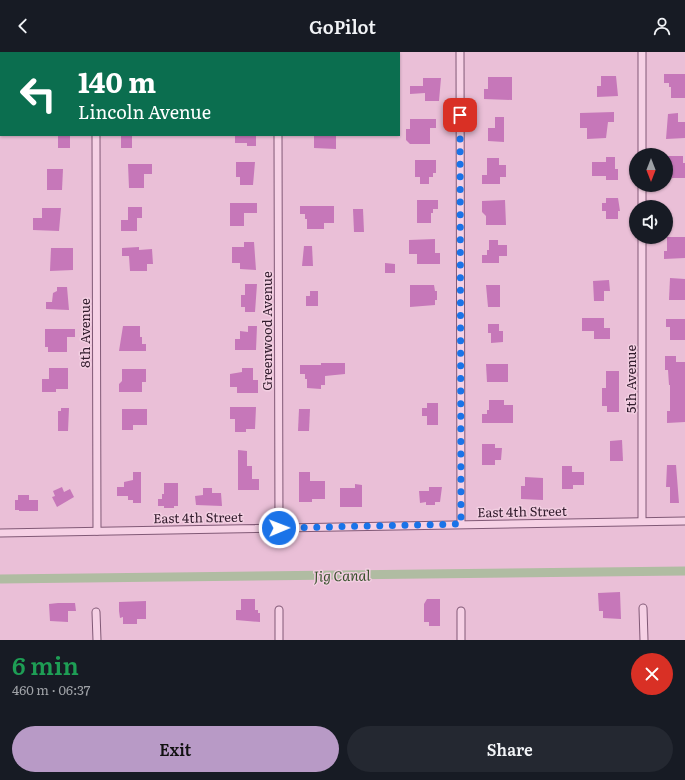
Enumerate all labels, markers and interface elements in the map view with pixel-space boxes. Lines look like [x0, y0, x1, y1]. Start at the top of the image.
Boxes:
text: GoPilot [309, 13, 376, 40]
icon: back [12, 15, 34, 37]
icon: person [651, 15, 673, 37]
text: 140 m [78, 60, 156, 102]
icon: left [12, 68, 64, 120]
text: Lincoln Avenue [78, 98, 211, 125]
pin [443, 98, 477, 132]
icon: arrive [449, 104, 471, 126]
north arrow [629, 148, 673, 192]
map controls [629, 148, 673, 244]
button: sound [629, 200, 673, 244]
street label: Greenwood Avenue [257, 271, 276, 391]
street label: 8th Avenue [75, 298, 94, 368]
street label: 5th Avenue [621, 344, 640, 413]
street label: East 4th Street [477, 501, 568, 521]
street label: East 4th Street [153, 507, 244, 527]
position arrow [258, 507, 300, 549]
water label: Jig Canal [314, 565, 370, 585]
text: 6 min [12, 647, 79, 682]
button: close [631, 653, 673, 695]
text: 460 m · 06:37 [12, 680, 90, 699]
button: Exit [12, 726, 339, 772]
button: Share [347, 726, 673, 772]

